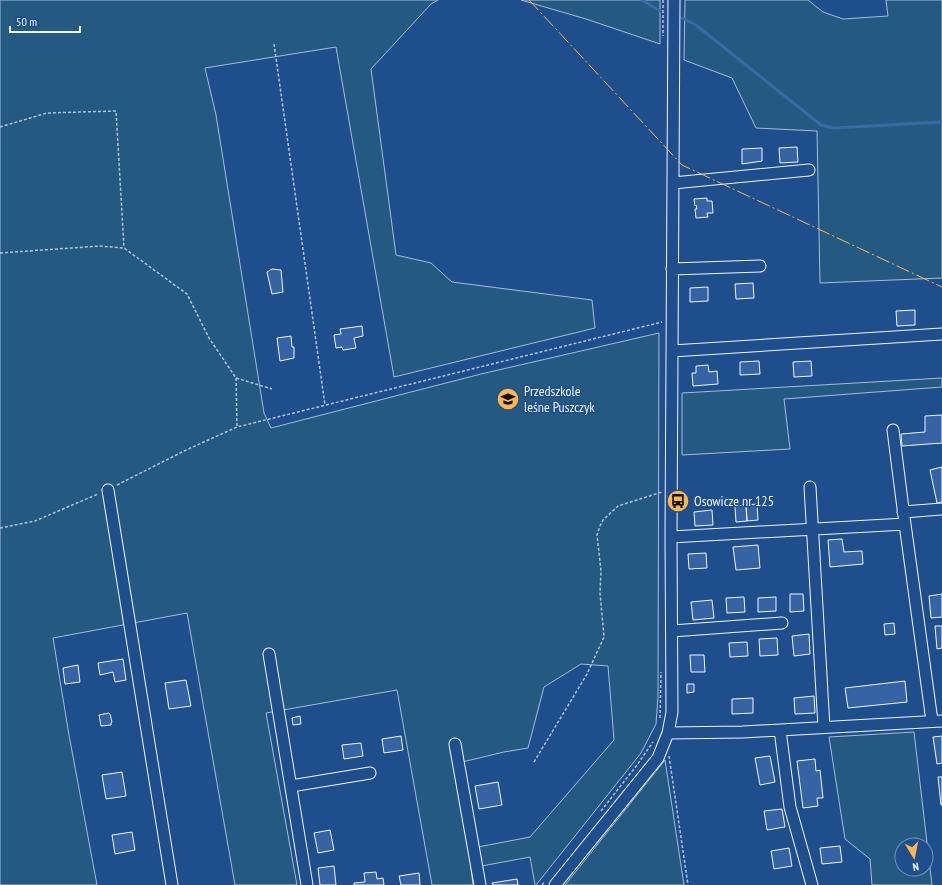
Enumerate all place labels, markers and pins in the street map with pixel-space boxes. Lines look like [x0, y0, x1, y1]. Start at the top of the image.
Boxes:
place label: Przedszkole leśne Puszczyk [524, 382, 595, 416]
school or university icon: Przedszkole leśne Puszczyk [495, 386, 521, 412]
bus stop icon: Osowicze nr 125 [665, 488, 691, 514]
place label: Osowicze nr 125 [694, 492, 774, 510]

